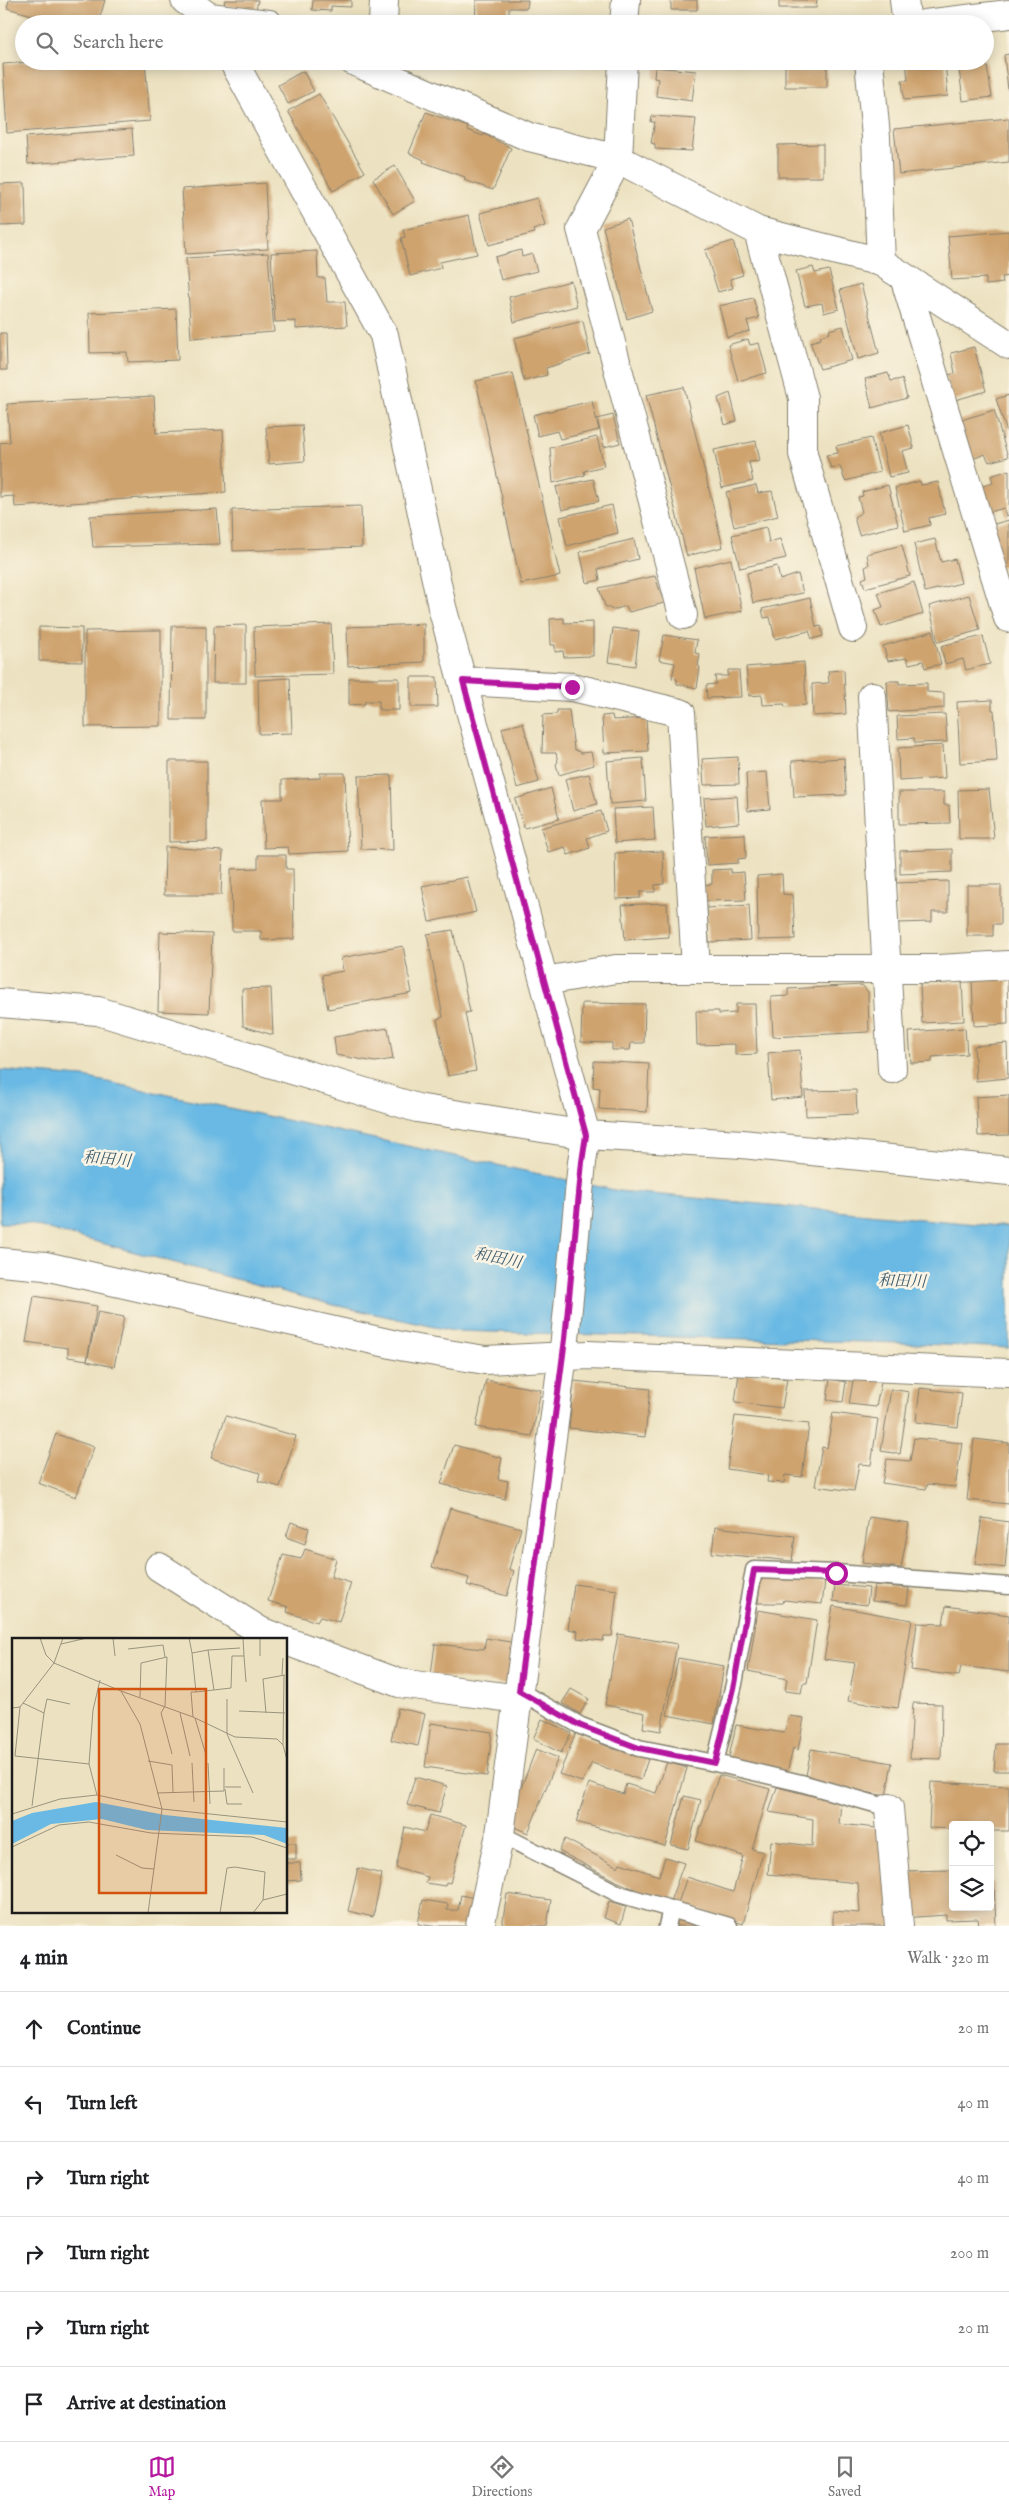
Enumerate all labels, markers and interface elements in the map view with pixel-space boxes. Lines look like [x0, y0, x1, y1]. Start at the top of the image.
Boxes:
search box [15, 15, 994, 70]
icon: search [33, 29, 61, 57]
text: Search here [73, 31, 164, 55]
route end [561, 676, 584, 699]
water label: 和田川 [82, 1148, 134, 1172]
water label: 和田川 [472, 1244, 525, 1274]
water label: 和田川 [878, 1271, 928, 1293]
route start [825, 1562, 848, 1585]
inset map [12, 1638, 288, 1914]
map controls [949, 1821, 994, 1911]
button: locate [949, 1821, 994, 1866]
button: layers [949, 1866, 994, 1911]
text: 4 min [20, 1945, 68, 1972]
text: Walk · 320 m [907, 1949, 989, 1969]
icon: ahead [20, 2015, 48, 2043]
text: Continue [67, 2017, 141, 2041]
text: 20 m [958, 2019, 989, 2039]
icon: left [20, 2090, 48, 2118]
text: Turn left [67, 2092, 138, 2116]
text: 40 m [957, 2094, 989, 2114]
icon: right [20, 2165, 48, 2193]
text: Turn right [67, 2167, 149, 2191]
text: 40 m [957, 2169, 989, 2189]
icon: right [20, 2240, 48, 2268]
text: Turn right [67, 2242, 149, 2266]
text: 200 m [950, 2244, 989, 2264]
icon: right [20, 2315, 48, 2343]
text: Turn right [67, 2317, 149, 2341]
text: 20 m [958, 2319, 989, 2339]
icon: arrive [20, 2390, 48, 2418]
text: Arrive at destination [67, 2392, 226, 2416]
tab: Map [148, 2453, 176, 2501]
tab: Directions [471, 2453, 532, 2501]
tab: Saved [828, 2453, 861, 2501]

